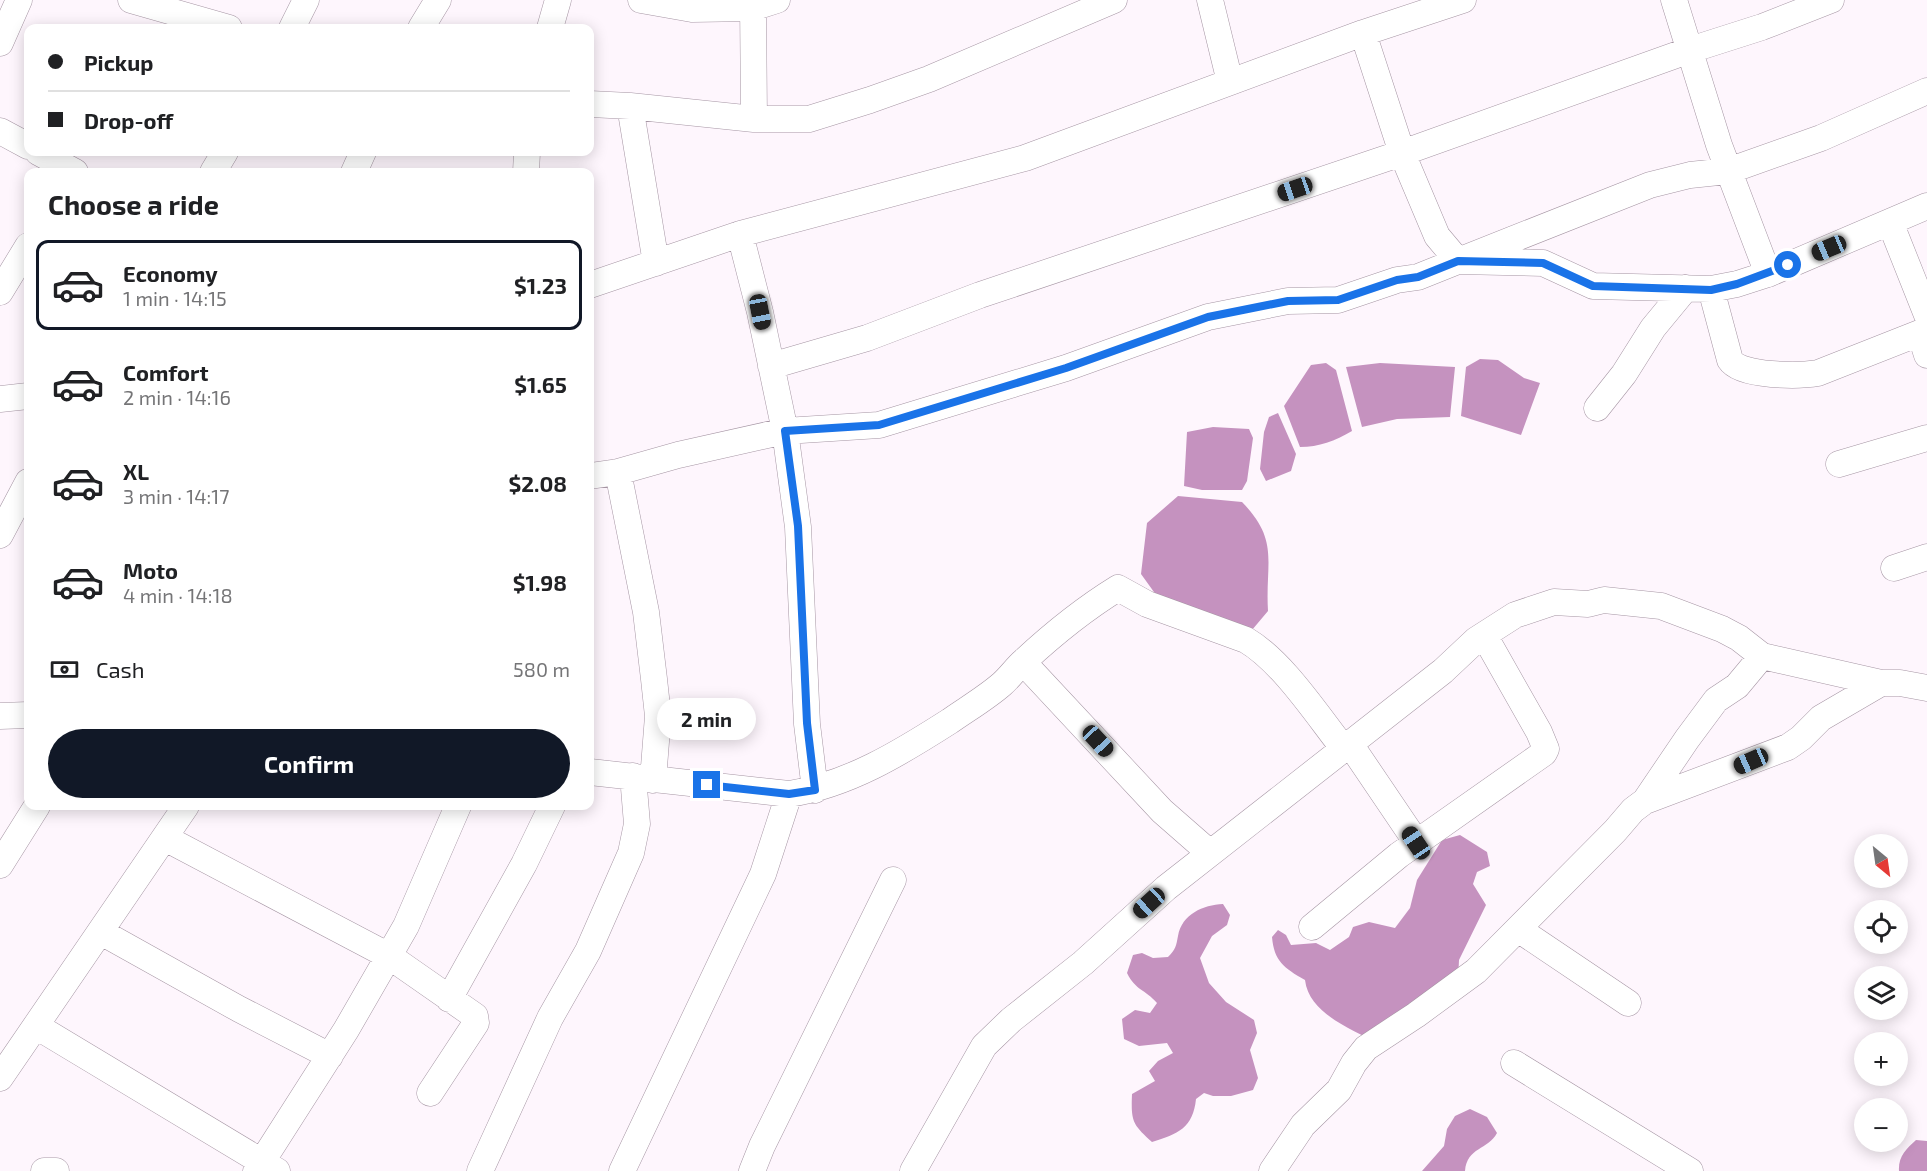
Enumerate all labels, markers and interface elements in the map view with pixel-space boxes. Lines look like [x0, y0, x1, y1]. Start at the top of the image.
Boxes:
text: Pickup [84, 49, 153, 75]
text: Drop-off [84, 107, 173, 133]
car [1275, 175, 1315, 203]
text: Choose a ride [48, 188, 219, 220]
car [1809, 233, 1849, 263]
route start [1774, 251, 1801, 278]
icon: car [51, 258, 105, 312]
text: Economy [123, 260, 218, 286]
text: $1.23 [514, 272, 567, 298]
text: 1 min · 14:15 [123, 286, 227, 310]
car [748, 293, 772, 331]
icon: car [51, 357, 105, 411]
text: Comfort [123, 359, 208, 385]
text: $1.65 [514, 371, 567, 397]
text: 2 min · 14:16 [123, 385, 231, 409]
icon: car [51, 456, 105, 510]
text: XL [123, 458, 149, 484]
text: $2.08 [509, 470, 567, 496]
text: 3 min · 14:17 [123, 484, 230, 508]
icon: car [51, 555, 105, 609]
text: Moto [123, 557, 178, 583]
text: $1.98 [513, 569, 567, 595]
text: 4 min · 14:18 [123, 583, 233, 607]
icon: cash [48, 653, 81, 686]
text: Cash [96, 656, 145, 682]
text: 580 m [513, 657, 570, 681]
callout: 2 min [658, 698, 756, 740]
text: 2 min [681, 707, 732, 731]
car [1079, 722, 1117, 760]
button: Confirm [48, 729, 570, 798]
car [1731, 745, 1771, 777]
route end [693, 771, 720, 798]
car [1398, 823, 1434, 863]
north arrow [1854, 834, 1908, 888]
map controls [1854, 834, 1908, 1152]
car [1130, 884, 1168, 922]
button: locate [1854, 900, 1908, 954]
button: layers [1854, 966, 1908, 1020]
button: + [1854, 1032, 1908, 1086]
button: − [1854, 1098, 1908, 1152]

